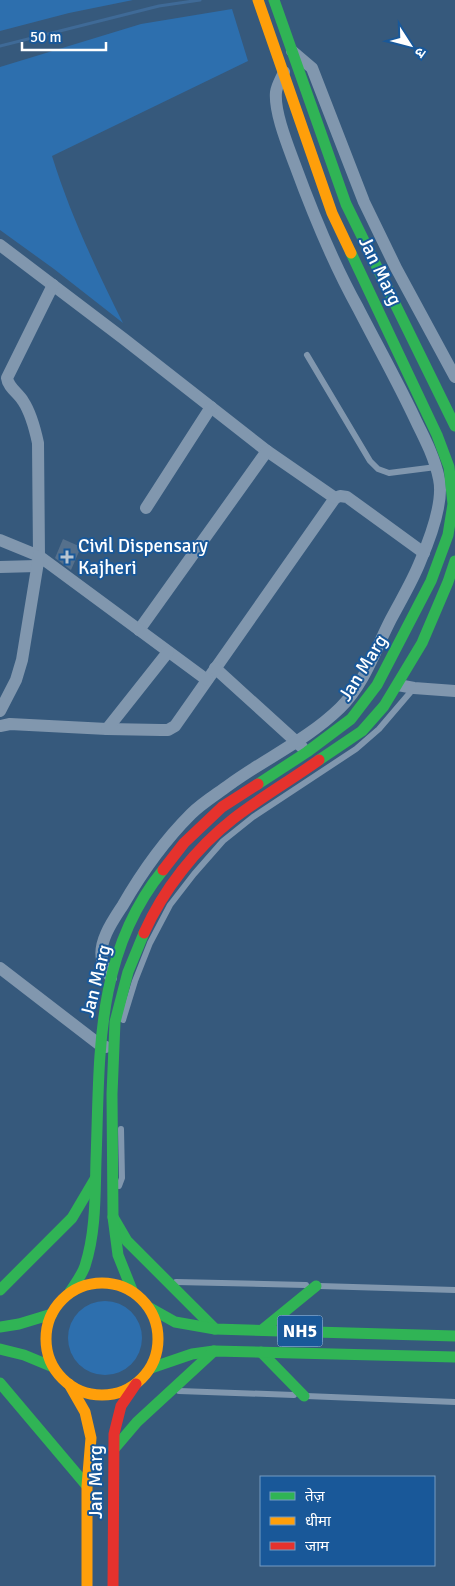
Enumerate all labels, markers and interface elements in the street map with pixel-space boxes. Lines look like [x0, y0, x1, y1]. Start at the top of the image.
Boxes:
scale bar [22, 20, 106, 52]
north arrow [385, 20, 435, 70]
text: 50 m [30, 28, 61, 46]
text: उ [410, 44, 429, 61]
street label: Jan Marg [353, 232, 407, 310]
place label: Civil Dispensary Kajheri [78, 534, 208, 580]
marker: Civil Dispensary Kajheri [60, 550, 74, 564]
street label: Jan Marg [333, 630, 393, 706]
street label: Jan Marg [75, 942, 117, 1020]
road number: NH5 [278, 1315, 322, 1346]
street label: Jan Marg [84, 1445, 108, 1519]
legend [260, 1476, 435, 1566]
text: तेज़ [305, 1487, 326, 1505]
text: धीमा [305, 1512, 332, 1530]
text: जाम [305, 1537, 330, 1555]

